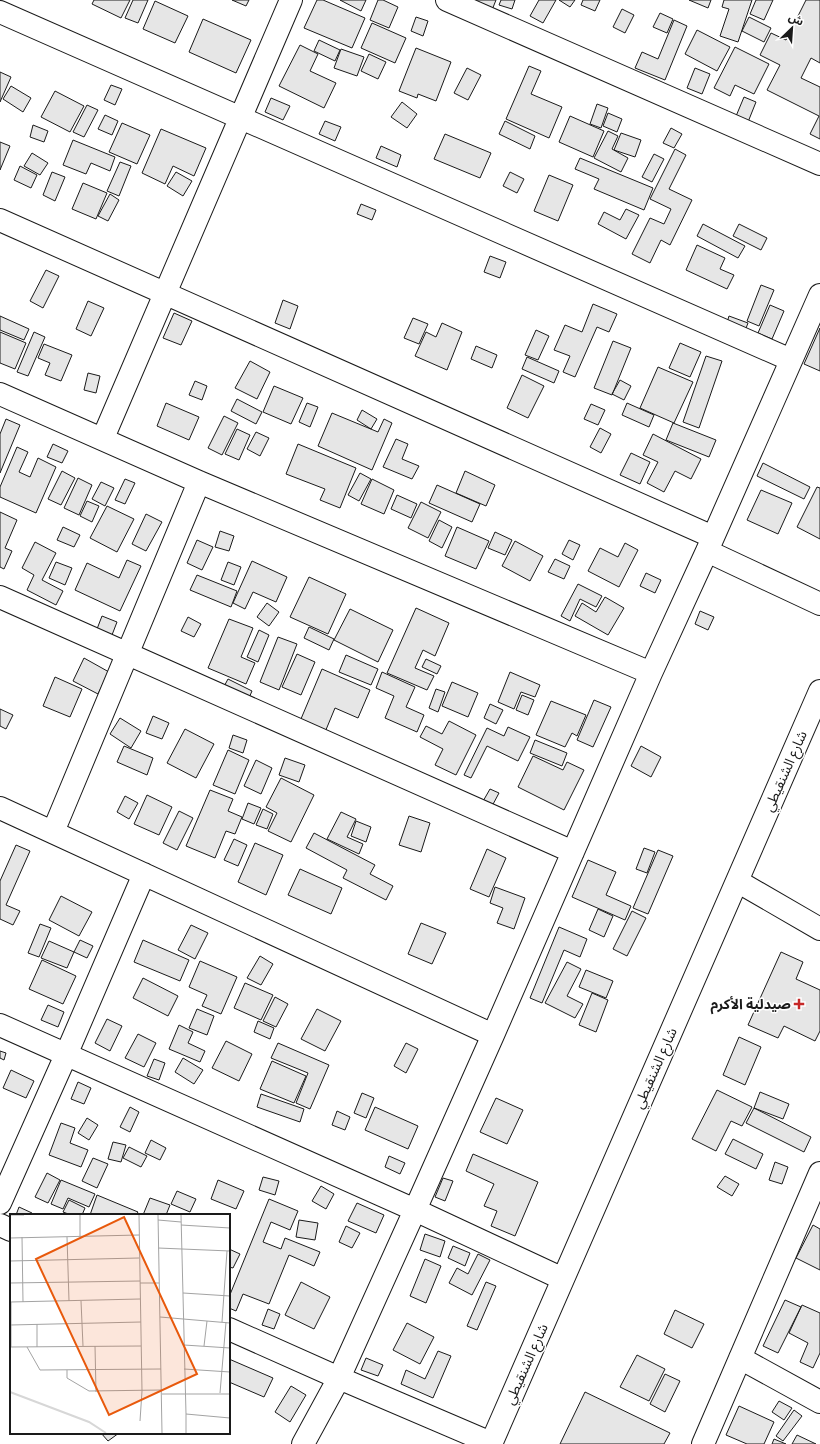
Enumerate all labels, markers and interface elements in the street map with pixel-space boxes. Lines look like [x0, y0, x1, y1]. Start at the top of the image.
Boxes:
north arrow [772, 8, 812, 48]
text: ش [786, 10, 806, 28]
street label: شارع الشنقيطي [760, 728, 813, 815]
place label: صيدلية الأكرم [710, 996, 791, 1015]
marker: صيدلية الأكرم [794, 999, 804, 1009]
street label: شارع الشنقيطي [630, 1025, 683, 1112]
inset map [10, 1214, 230, 1434]
street label: شارع الشنقيطي [501, 1321, 554, 1408]

